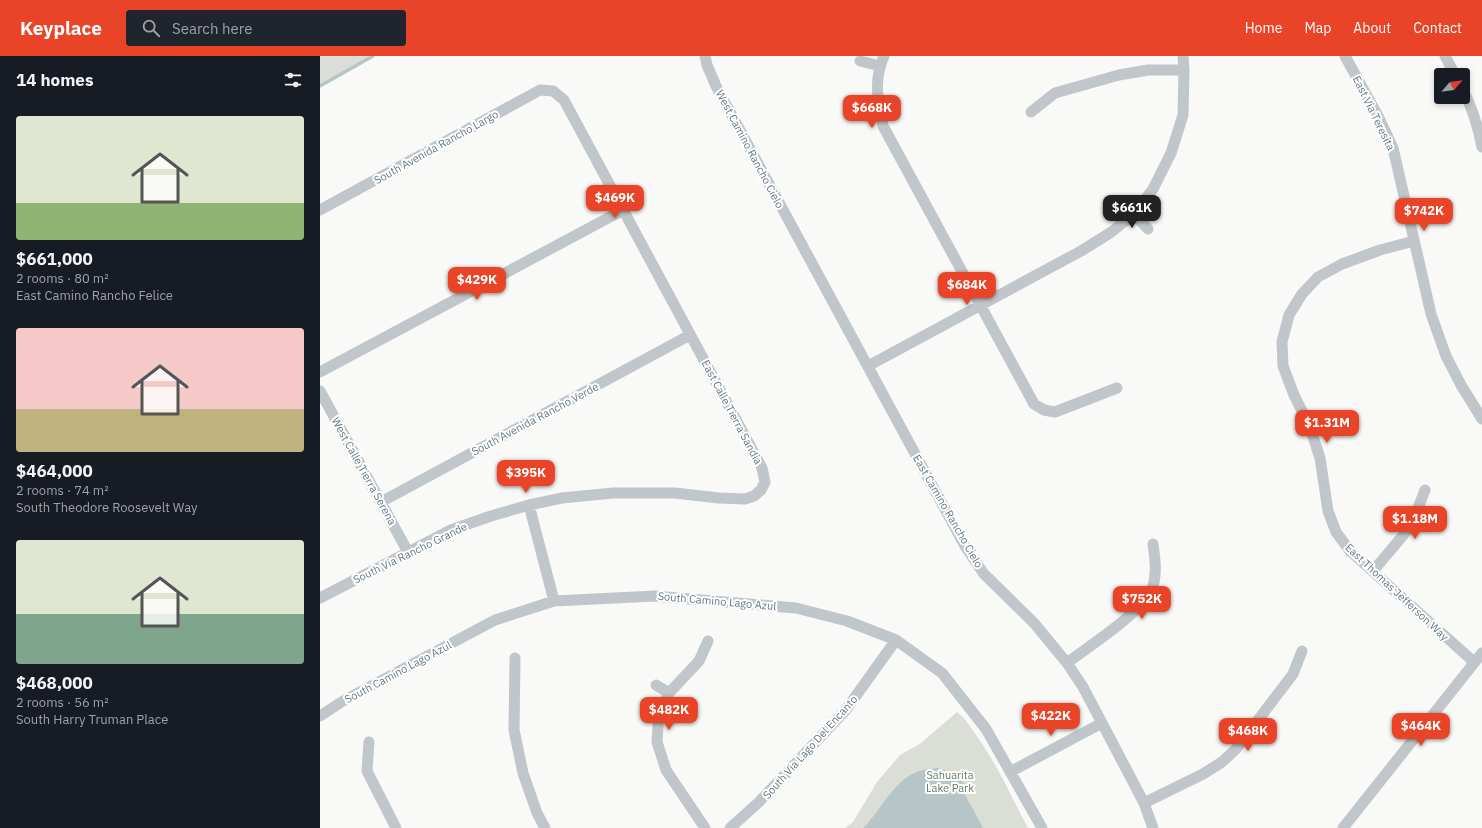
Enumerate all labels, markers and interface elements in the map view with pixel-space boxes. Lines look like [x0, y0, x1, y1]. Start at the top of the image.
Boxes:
search box [126, 10, 406, 46]
text: Keyplace [20, 16, 102, 40]
icon: search [140, 17, 162, 39]
text: Search here [172, 19, 252, 38]
text: Home [1245, 19, 1282, 37]
text: Map [1304, 19, 1331, 37]
text: About [1353, 19, 1391, 37]
text: Contact [1413, 19, 1462, 37]
north arrow [1434, 68, 1470, 104]
map controls [1434, 68, 1470, 104]
text: 14 homes [16, 69, 93, 91]
icon: filters [282, 69, 304, 91]
street label: East Via Teresita [1350, 73, 1398, 153]
street label: West Camino Rancho Cielo [713, 88, 787, 210]
pin: $668K [844, 95, 900, 129]
text: $668K [852, 99, 892, 116]
street label: South Avenida Rancho Largo [371, 107, 501, 187]
icon: home [124, 142, 196, 214]
pin: $469K [587, 185, 643, 219]
text: $469K [595, 189, 635, 206]
pin: $661K [1104, 195, 1160, 229]
pin: $742K [1396, 198, 1452, 232]
text: $661K [1112, 199, 1152, 216]
text: $742K [1404, 202, 1444, 219]
text: $661,000 [16, 248, 93, 270]
pin: $429K [449, 267, 505, 301]
text: 2 rooms · 80 m² [16, 270, 109, 287]
text: $429K [457, 271, 497, 288]
pin: $684K [939, 272, 995, 306]
text: $684K [947, 276, 987, 293]
text: East Camino Rancho Felice [16, 287, 173, 304]
icon: home [124, 354, 196, 426]
street label: East Calle Tierra Sandia [698, 357, 766, 467]
street label: South Avenida Rancho Verde [469, 380, 601, 458]
pin: $1.31M [1294, 410, 1360, 444]
text: $1.31M [1304, 414, 1350, 431]
street label: West Calle Tierra Serena [329, 415, 399, 527]
street label: East Camino Rancho Cielo [910, 452, 986, 570]
text: $464,000 [16, 460, 93, 482]
pin: $395K [498, 460, 554, 494]
text: $395K [506, 464, 546, 481]
text: 2 rooms · 74 m² [16, 482, 109, 499]
text: South Theodore Roosevelt Way [16, 499, 198, 516]
pin: $1.18M [1382, 506, 1448, 540]
text: $1.18M [1392, 510, 1438, 527]
street label: South Via Rancho Grande [351, 519, 469, 587]
street label: East Thomas Jefferson Way [1342, 540, 1452, 644]
icon: home [124, 566, 196, 638]
pin: $752K [1114, 586, 1170, 620]
street label: South Camino Lago Azul [657, 589, 777, 613]
text: $752K [1122, 590, 1162, 607]
street label: South Camino Lago Azul [342, 638, 454, 706]
text: $468,000 [16, 672, 93, 694]
street label: South Via Lago Del Encanto [760, 692, 860, 802]
text: 2 rooms · 56 m² [16, 694, 109, 711]
pin: $482K [641, 697, 697, 731]
text: $482K [649, 701, 689, 718]
pin: $422K [1023, 703, 1079, 737]
text: $422K [1031, 707, 1071, 724]
text: South Harry Truman Place [16, 711, 168, 728]
pin: $464K [1393, 713, 1449, 747]
text: $464K [1401, 717, 1441, 734]
pin: $468K [1220, 718, 1276, 752]
text: $468K [1228, 722, 1268, 739]
park label: Sahuarita Lake Park [926, 768, 974, 795]

